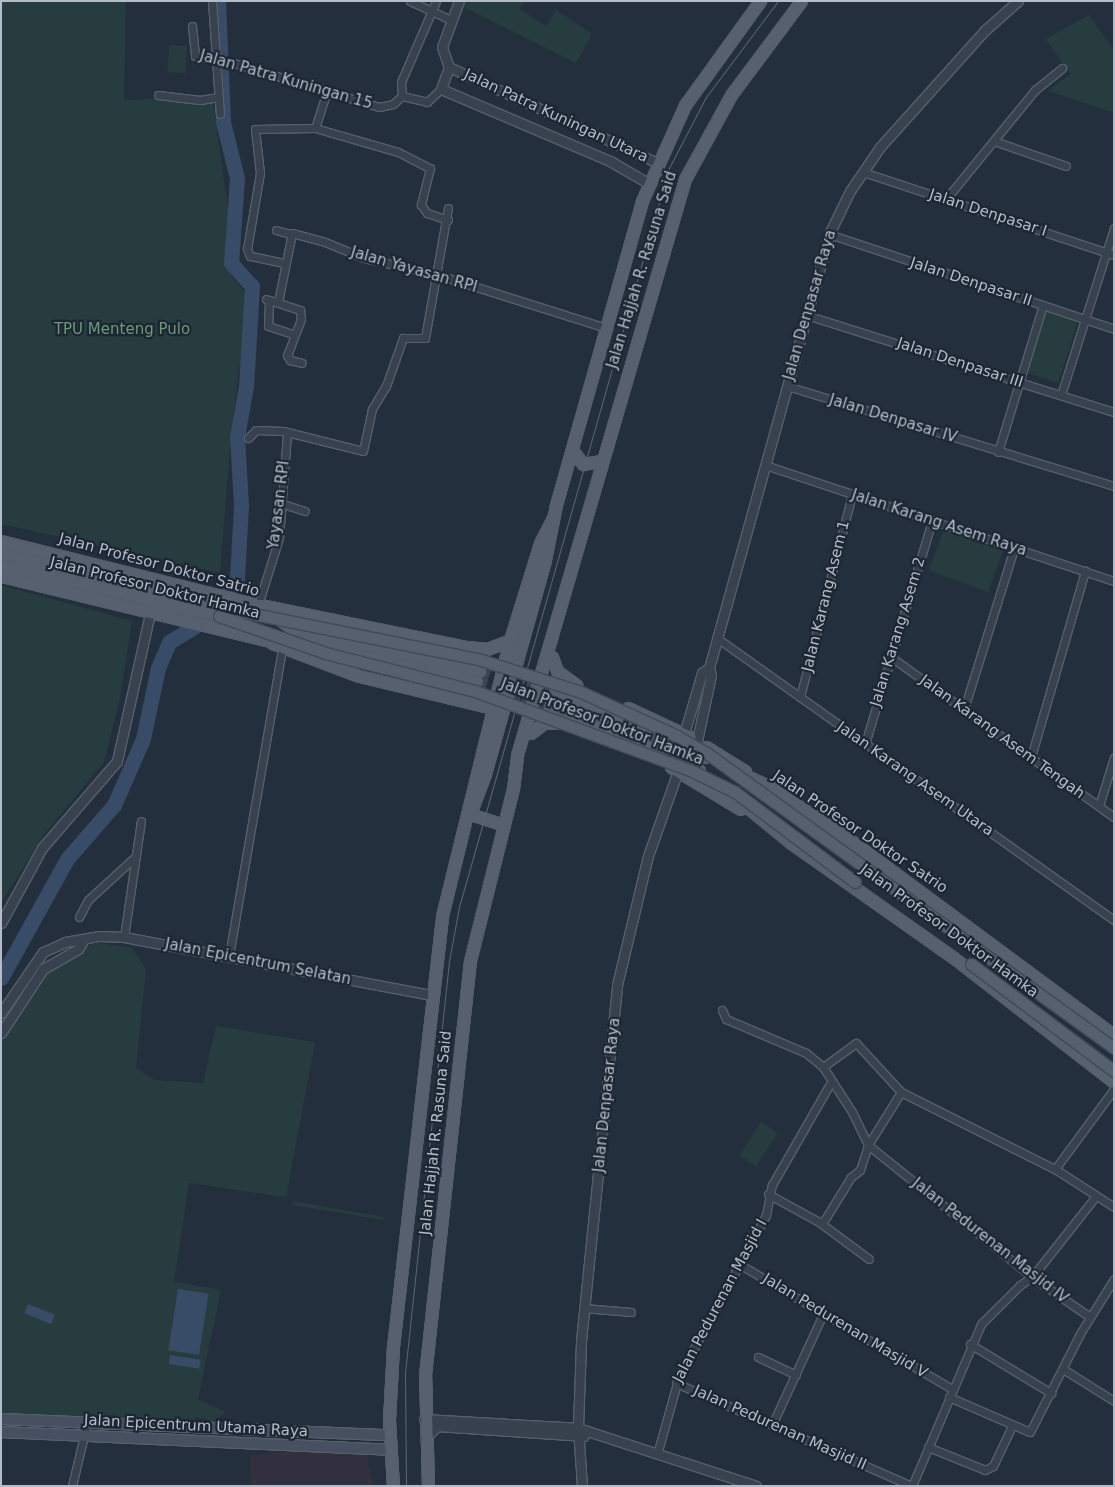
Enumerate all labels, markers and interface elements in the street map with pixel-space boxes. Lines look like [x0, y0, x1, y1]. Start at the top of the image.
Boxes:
street label: Jalan Patra Kuningan 15 [198, 47, 374, 113]
street label: Jalan Patra Kuningan Utara [461, 65, 651, 167]
street label: Jalan Hajjah R. Rasuna Said [603, 169, 681, 371]
street label: Jalan Denpasar I [927, 185, 1049, 241]
street label: Jalan Denpasar Raya [780, 228, 840, 382]
street label: Jalan Yayasan RPI [349, 243, 479, 297]
street label: Jalan Denpasar II [908, 254, 1034, 310]
park label: TPU Menteng Pulo [54, 321, 190, 339]
street label: Jalan Denpasar III [895, 334, 1025, 392]
street label: Jalan Denpasar IV [827, 391, 959, 447]
street label: Yayasan RPI [265, 459, 293, 551]
street label: Jalan Karang Asem Raya [849, 486, 1029, 560]
street label: Jalan Karang Asem 1 [798, 518, 854, 674]
street label: Jalan Profesor Doktor Satrio [57, 530, 261, 600]
street label: Jalan Profesor Doktor Hamka [48, 553, 262, 623]
street label: Jalan Karang Asem 2 [867, 555, 929, 709]
street label: Jalan Karang Asem Tengah [916, 671, 1088, 803]
street label: Jalan Profesor Doktor Hamka [498, 675, 706, 769]
street label: Jalan Karang Asem Utara [833, 718, 997, 840]
street label: Jalan Profesor Doktor Satrio [769, 767, 951, 897]
street label: Jalan Profesor Doktor Hamka [857, 860, 1041, 1002]
street label: Jalan Epicentrum Selatan [164, 935, 352, 989]
street label: Jalan Denpasar Raya [590, 1017, 624, 1173]
street label: Jalan Hajjah R. Rasuna Said [416, 1030, 456, 1236]
street label: Jalan Pedurenan Masjid IV [908, 1174, 1072, 1308]
street label: Jalan Pedurenan Masjid I [669, 1216, 771, 1386]
street label: Jalan Pedurenan Masjid V [759, 1270, 931, 1382]
street label: Jalan Pedurenan Masjid II [691, 1382, 869, 1474]
street label: Jalan Epicentrum Utama Raya [84, 1411, 308, 1441]

